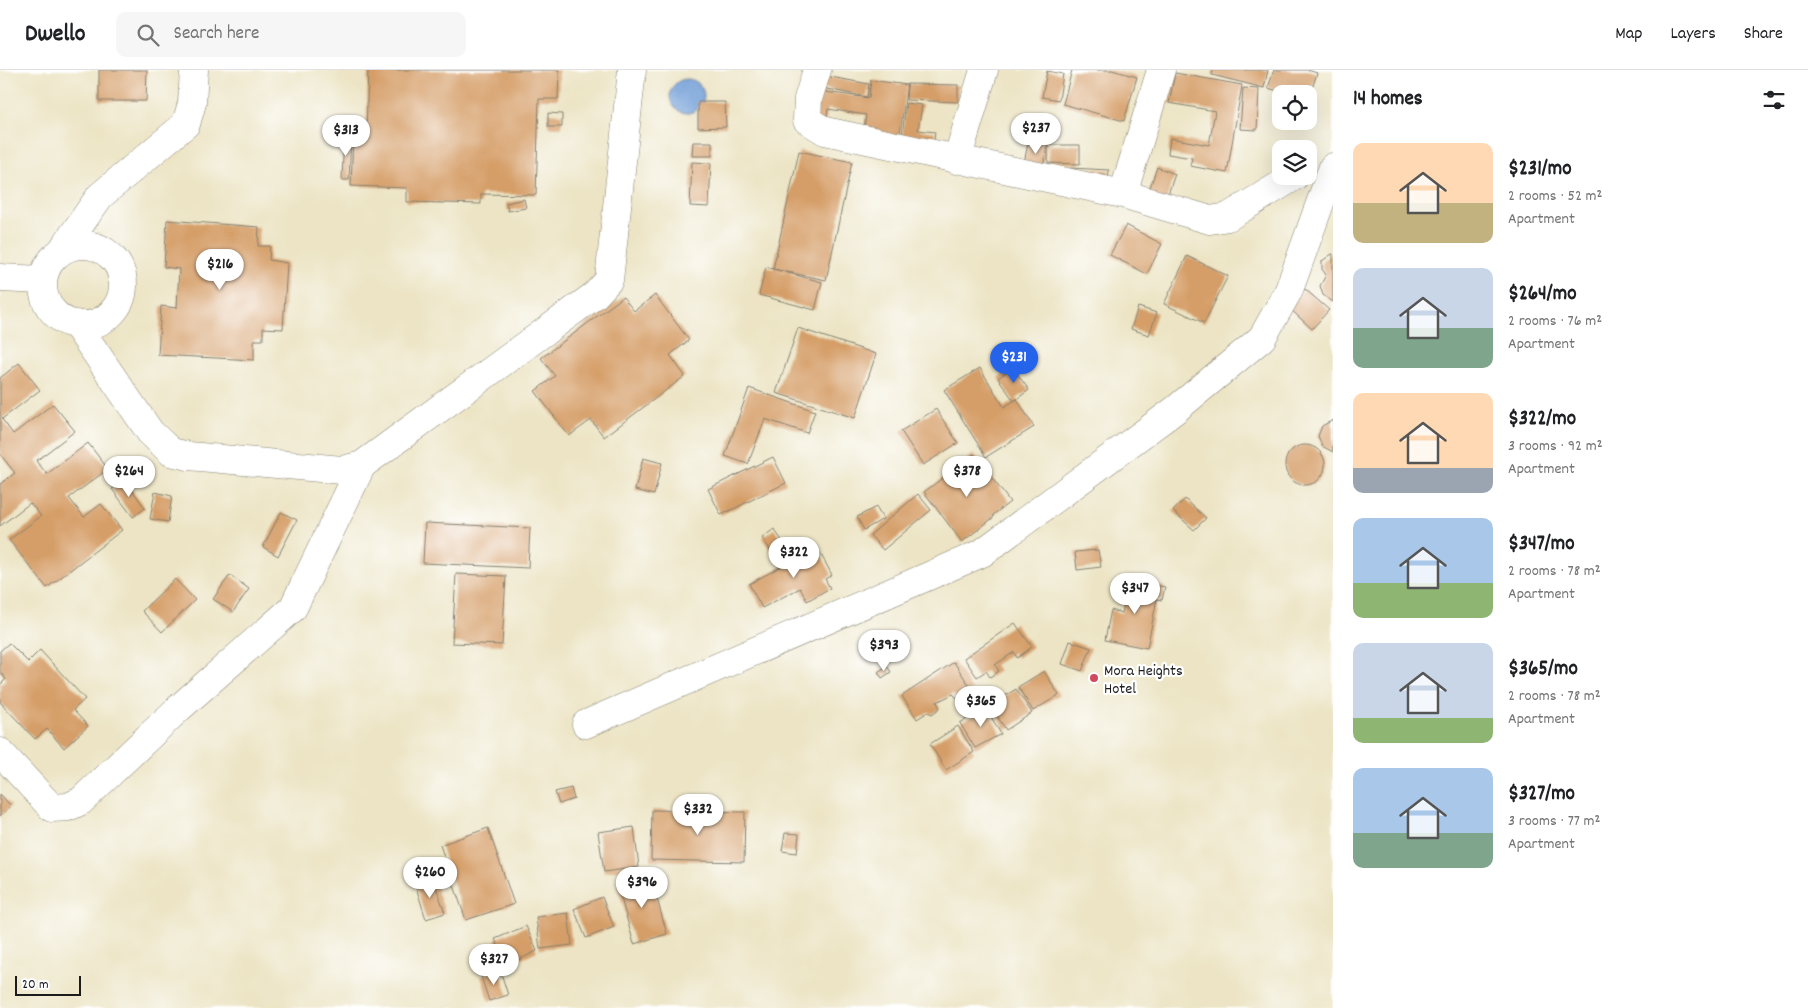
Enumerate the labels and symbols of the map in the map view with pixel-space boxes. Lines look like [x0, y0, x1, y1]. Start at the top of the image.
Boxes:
pin: $237 [1006, 112, 1066, 155]
pin: $313 [316, 114, 376, 157]
pin: $216 [190, 248, 250, 291]
pin: $231 [984, 342, 1044, 384]
pin: $264 [99, 456, 159, 498]
pin: $378 [937, 456, 997, 498]
pin: $322 [764, 536, 824, 579]
pin: $347 [1105, 572, 1165, 615]
pin: $393 [854, 630, 914, 672]
place label: Mora Heights Hotel [1104, 660, 1183, 701]
marker: Mora Heights Hotel [1088, 672, 1100, 684]
pin: $365 [951, 686, 1011, 728]
pin: $332 [668, 794, 728, 836]
pin: $260 [400, 856, 460, 899]
pin: $396 [612, 866, 672, 909]
pin: $327 [464, 944, 524, 986]
scale bar [15, 973, 81, 996]

